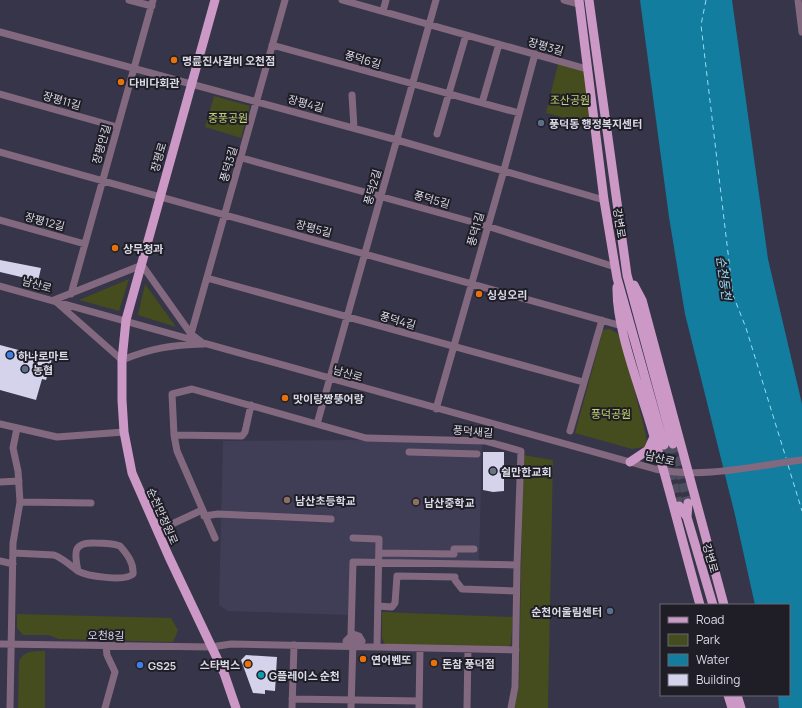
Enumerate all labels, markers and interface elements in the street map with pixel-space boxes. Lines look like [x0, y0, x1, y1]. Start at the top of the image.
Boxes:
street label: 장평3길 [526, 34, 566, 58]
street label: 풍덕6길 [343, 47, 383, 71]
place label: 명륜진사갈비 오천점 [182, 53, 275, 68]
marker: 명륜진사갈비 오천점 [169, 55, 179, 65]
place label: 다비다회관 [129, 75, 180, 90]
marker: 다비다회관 [116, 77, 126, 87]
street label: 장평11길 [41, 87, 83, 113]
street label: 장평4길 [286, 91, 326, 115]
park label: 조산공원 [550, 92, 590, 107]
park label: 중풍공원 [208, 110, 248, 125]
place label: 풍덕동 행정복지센터 [549, 116, 642, 131]
marker: 풍덕동 행정복지센터 [536, 118, 546, 128]
street label: 장평안길 [88, 122, 114, 166]
street label: 장평로 [147, 140, 169, 174]
street label: 풍덕3길 [216, 144, 240, 184]
street label: 풍덕2길 [360, 167, 384, 207]
street label: 풍덕5길 [412, 187, 452, 211]
street label: 강변로 [610, 207, 630, 239]
street label: 장평12길 [23, 208, 67, 234]
street label: 풍덕1길 [463, 210, 487, 248]
street label: 장평5길 [294, 216, 334, 240]
place label: 상무청과 [123, 241, 163, 256]
marker: 상무청과 [110, 243, 120, 253]
water label: 순천동천 [713, 255, 736, 303]
street label: 남산로 [20, 273, 54, 295]
place label: 싱싱오리 [487, 287, 527, 302]
marker: 싱싱오리 [474, 289, 484, 299]
street label: 풍덕4길 [378, 308, 418, 332]
place label: 하나로마트 [18, 348, 69, 363]
marker: 하나로마트 [5, 350, 15, 360]
place label: 농협 [33, 362, 53, 377]
street label: 남산로 [331, 362, 365, 384]
marker: 농협 [20, 364, 30, 374]
place label: 맛이랑짱뚱어랑 [293, 391, 364, 406]
marker: 맛이랑짱뚱어랑 [280, 393, 290, 403]
park label: 풍덕공원 [591, 406, 631, 421]
street label: 풍덕새길 [452, 422, 494, 440]
street label: 남산로 [644, 448, 676, 468]
place label: 쉴만한교회 [501, 464, 552, 479]
marker: 쉴만한교회 [488, 466, 498, 476]
street label: 순천만정원로 [144, 485, 182, 547]
place label: 남산초등학교 [295, 493, 356, 508]
marker: 남산초등학교 [282, 495, 292, 505]
place label: 남산중학교 [424, 495, 475, 510]
marker: 남산중학교 [411, 497, 421, 507]
street label: 강변로 [700, 541, 722, 575]
place label: 순천어울림센터 [531, 604, 602, 619]
legend [660, 604, 790, 696]
marker: 순천어울림센터 [605, 606, 615, 616]
text: Road [696, 611, 724, 628]
street label: 오천8길 [87, 627, 125, 643]
text: Park [696, 631, 721, 648]
text: Water [696, 651, 730, 668]
place label: 연어벤또 [371, 652, 411, 667]
marker: 연어벤또 [358, 654, 368, 664]
place label: 돈참 풍덕점 [442, 656, 495, 671]
place label: 스타벅스 [200, 657, 240, 672]
place label: GS25 [148, 658, 176, 673]
marker: 돈참 풍덕점 [429, 658, 439, 668]
marker: 스타벅스 [243, 659, 253, 669]
marker: GS25 [135, 660, 145, 670]
place label: G플레이스 순천 [269, 668, 340, 683]
marker: G플레이스 순천 [256, 670, 266, 680]
text: Building [696, 671, 740, 688]

